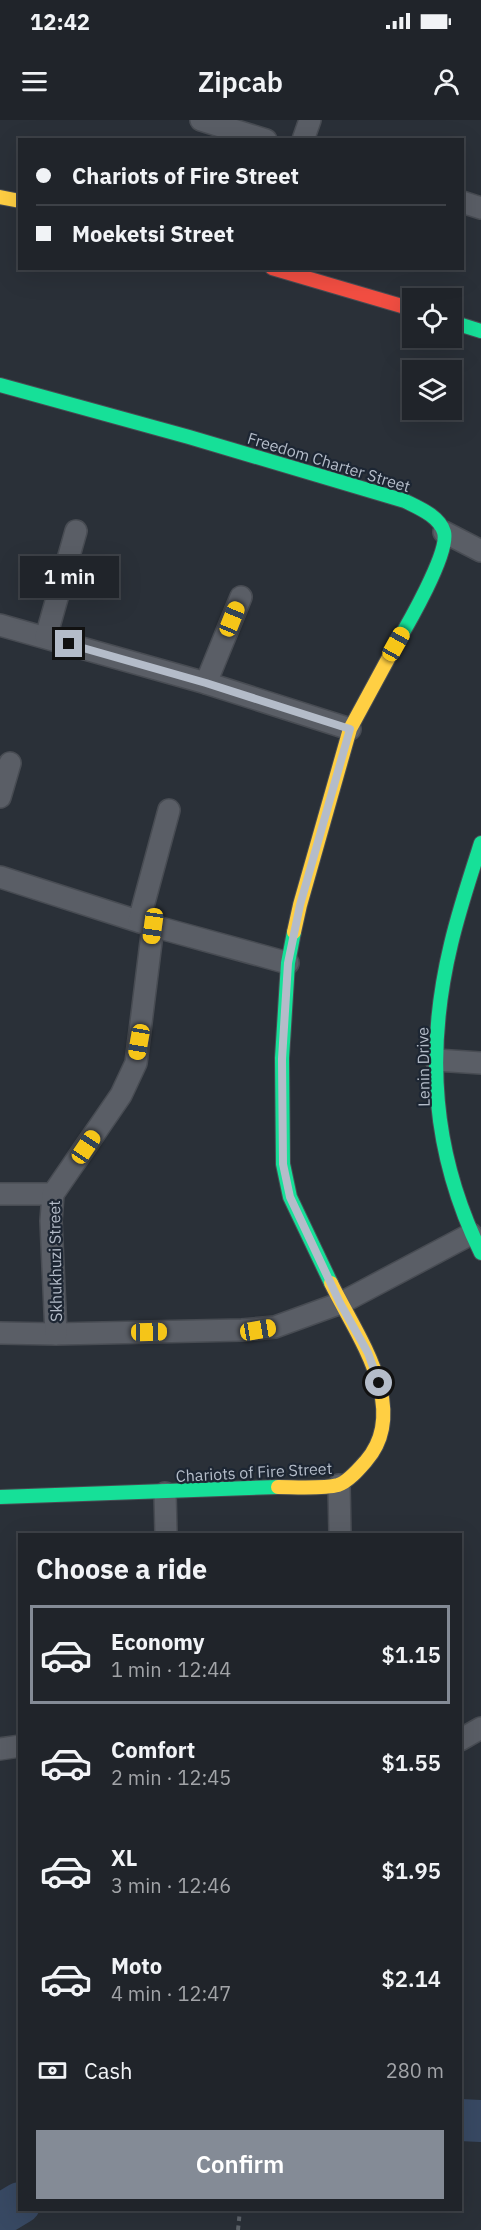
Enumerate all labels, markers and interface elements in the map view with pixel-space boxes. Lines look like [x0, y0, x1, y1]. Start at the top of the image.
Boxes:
text: 12:42 [30, 7, 90, 36]
text: Zipcab [198, 64, 283, 99]
icon: menu [18, 65, 51, 98]
icon: person [430, 65, 463, 98]
text: Chariots of Fire Street [72, 161, 299, 190]
text: Moeketsi Street [72, 219, 234, 248]
map controls [402, 288, 462, 420]
button: locate [402, 288, 462, 348]
button: layers [402, 360, 462, 420]
street label: Freedom Charter Street [245, 428, 413, 496]
callout: 1 min [20, 557, 118, 599]
text: 1 min [44, 563, 95, 590]
car [217, 599, 247, 639]
car [379, 624, 413, 664]
route end [55, 630, 82, 657]
car [142, 907, 164, 945]
car [127, 1023, 151, 1061]
street label: Lenin Drive [412, 1027, 434, 1107]
car [68, 1127, 104, 1167]
street label: Skhukhuzi Street [44, 1200, 66, 1322]
car [239, 1318, 277, 1342]
car [131, 1323, 167, 1341]
route start [365, 1369, 392, 1396]
street label: Chariots of Fire Street [175, 1458, 333, 1486]
text: Choose a ride [36, 1551, 207, 1586]
text: Economy [111, 1627, 205, 1656]
icon: car [39, 1628, 93, 1682]
text: $1.15 [382, 1640, 441, 1669]
text: 1 min · 12:44 [111, 1656, 231, 1683]
text: Comfort [111, 1735, 195, 1764]
icon: car [39, 1736, 93, 1790]
text: $1.55 [382, 1748, 441, 1777]
text: 2 min · 12:45 [111, 1764, 231, 1791]
text: XL [111, 1843, 137, 1872]
icon: car [39, 1844, 93, 1898]
text: $1.95 [382, 1856, 441, 1885]
text: 3 min · 12:46 [111, 1872, 231, 1899]
text: Moto [111, 1951, 162, 1980]
icon: car [39, 1952, 93, 2006]
text: $2.14 [382, 1964, 441, 1993]
text: 4 min · 12:47 [111, 1980, 231, 2007]
icon: cash [36, 2054, 69, 2087]
text: Cash [84, 2056, 133, 2085]
text: 280 m [386, 2057, 444, 2084]
button: Confirm [36, 2130, 444, 2199]

